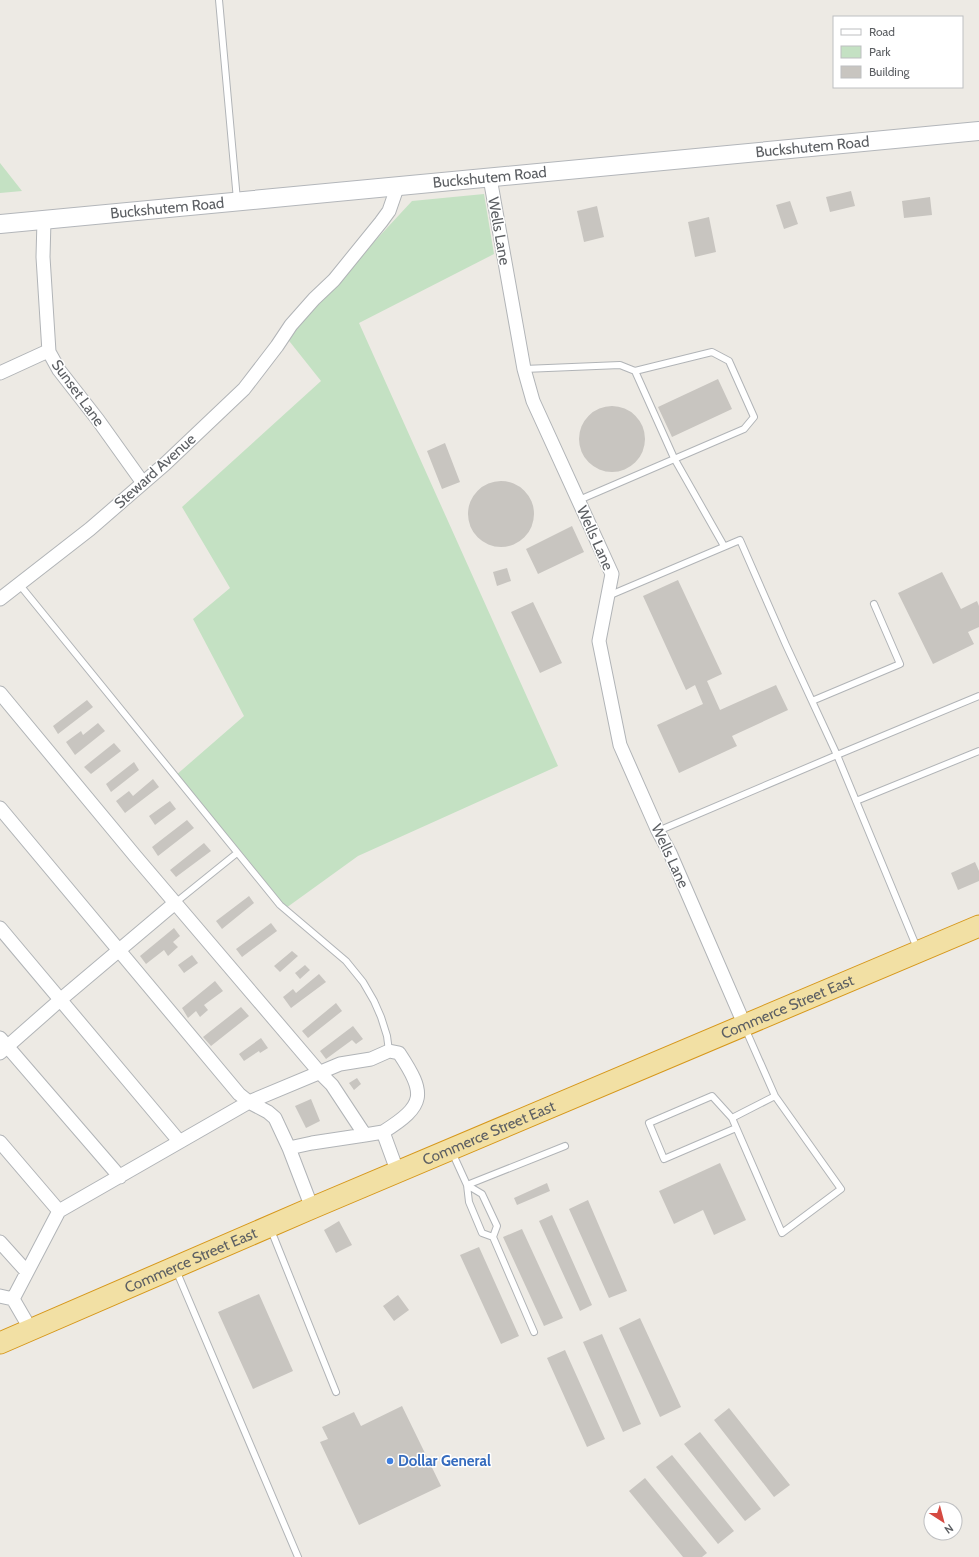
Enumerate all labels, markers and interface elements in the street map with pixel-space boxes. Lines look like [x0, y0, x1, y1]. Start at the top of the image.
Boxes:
legend [833, 16, 963, 88]
text: Road [869, 24, 895, 39]
text: Park [869, 44, 891, 59]
text: Building [869, 64, 911, 79]
street label: Buckshutem Road [755, 132, 870, 161]
street label: Buckshutem Road [432, 163, 548, 192]
street label: Buckshutem Road [109, 194, 225, 222]
street label: Wells Lane [484, 196, 514, 267]
street label: Sunset Lane [48, 356, 108, 430]
street label: Steward Avenue [111, 430, 200, 512]
street label: Wells Lane [573, 503, 617, 573]
street label: Wells Lane [647, 821, 693, 891]
street label: Commerce Street East [718, 971, 856, 1043]
street label: Commerce Street East [420, 1097, 558, 1169]
street label: Commerce Street East [122, 1224, 260, 1297]
place label: Dollar General [398, 1452, 491, 1470]
marker: Dollar General [385, 1456, 395, 1466]
north arrow [923, 1501, 963, 1541]
text: N [942, 1521, 956, 1537]

